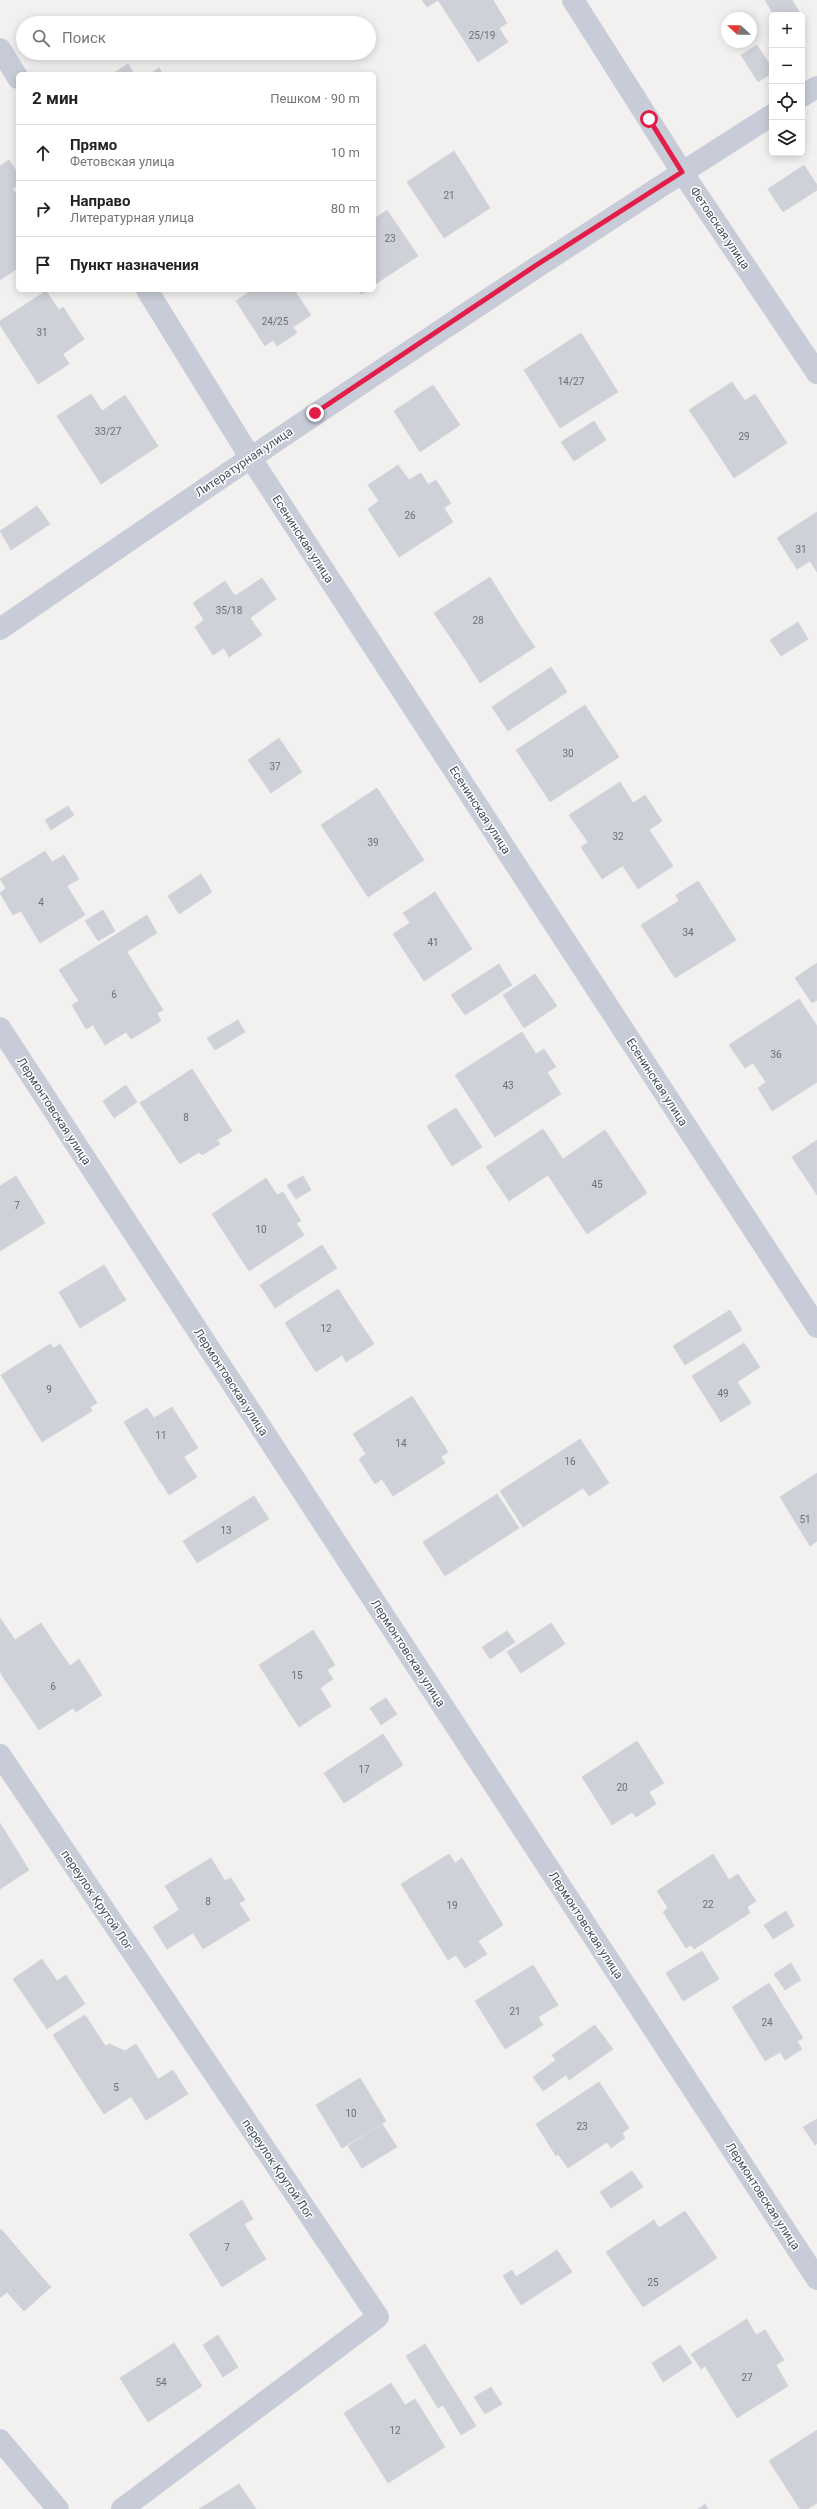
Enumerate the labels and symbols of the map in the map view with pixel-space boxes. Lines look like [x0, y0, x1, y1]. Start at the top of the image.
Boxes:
north arrow [721, 12, 757, 48]
house number: 25/19 [469, 30, 495, 41]
route start [640, 110, 658, 128]
street label: Фетовская улица [687, 184, 753, 272]
house number: 21 [443, 190, 455, 201]
house number: 23 [384, 233, 396, 244]
house number: 24/25 [262, 316, 289, 327]
house number: 31 [36, 327, 48, 338]
house number: 14/27 [558, 376, 585, 387]
route end [306, 404, 324, 422]
street label: Литературная улица [193, 424, 295, 500]
house number: 33/27 [95, 426, 122, 437]
house number: 29 [738, 431, 750, 442]
street label: Есенинская улица [269, 492, 337, 586]
house number: 26 [404, 510, 416, 521]
house number: 31 [795, 544, 807, 555]
house number: 35/18 [216, 605, 243, 616]
house number: 28 [472, 615, 484, 626]
house number: 30 [562, 748, 574, 759]
house number: 37 [269, 761, 281, 772]
street label: Есенинская улица [446, 763, 514, 857]
house number: 32 [612, 831, 624, 842]
house number: 39 [367, 837, 379, 848]
house number: 4 [38, 897, 44, 908]
house number: 34 [682, 927, 694, 938]
house number: 41 [427, 937, 439, 948]
house number: 6 [111, 989, 117, 1000]
street label: Есенинская улица [623, 1035, 691, 1129]
house number: 36 [770, 1049, 782, 1060]
street label: Лермонтовская улица [14, 1055, 94, 1167]
house number: 43 [502, 1080, 514, 1091]
house number: 8 [183, 1112, 189, 1123]
house number: 45 [591, 1179, 603, 1190]
house number: 7 [14, 1200, 20, 1211]
house number: 10 [255, 1224, 267, 1235]
house number: 12 [320, 1323, 332, 1334]
street label: Лермонтовская улица [191, 1326, 271, 1438]
house number: 9 [46, 1384, 52, 1395]
house number: 49 [717, 1388, 729, 1399]
house number: 11 [155, 1430, 167, 1441]
house number: 14 [395, 1438, 407, 1449]
house number: 16 [564, 1456, 576, 1467]
house number: 51 [799, 1514, 811, 1525]
house number: 13 [220, 1525, 232, 1536]
street label: Лермонтовская улица [368, 1597, 448, 1709]
house number: 15 [291, 1670, 303, 1681]
house number: 6 [50, 1681, 56, 1692]
house number: 17 [358, 1764, 370, 1775]
house number: 20 [616, 1782, 628, 1793]
street label: переулок Крутой Лог [58, 1847, 136, 1953]
street label: Лермонтовская улица [546, 1869, 626, 1981]
house number: 8 [205, 1896, 211, 1907]
house number: 22 [702, 1899, 714, 1910]
house number: 19 [446, 1900, 458, 1911]
house number: 21 [509, 2006, 521, 2017]
house number: 24 [761, 2017, 773, 2028]
house number: 5 [113, 2082, 119, 2093]
house number: 10 [345, 2108, 357, 2119]
street label: переулок Крутой Лог [239, 2116, 317, 2222]
house number: 23 [576, 2121, 588, 2132]
street label: Лермонтовская улица [723, 2140, 803, 2252]
house number: 7 [224, 2242, 230, 2253]
house number: 25 [647, 2277, 659, 2288]
house number: 27 [741, 2372, 753, 2383]
house number: 54 [155, 2377, 167, 2388]
house number: 12 [389, 2425, 401, 2436]

